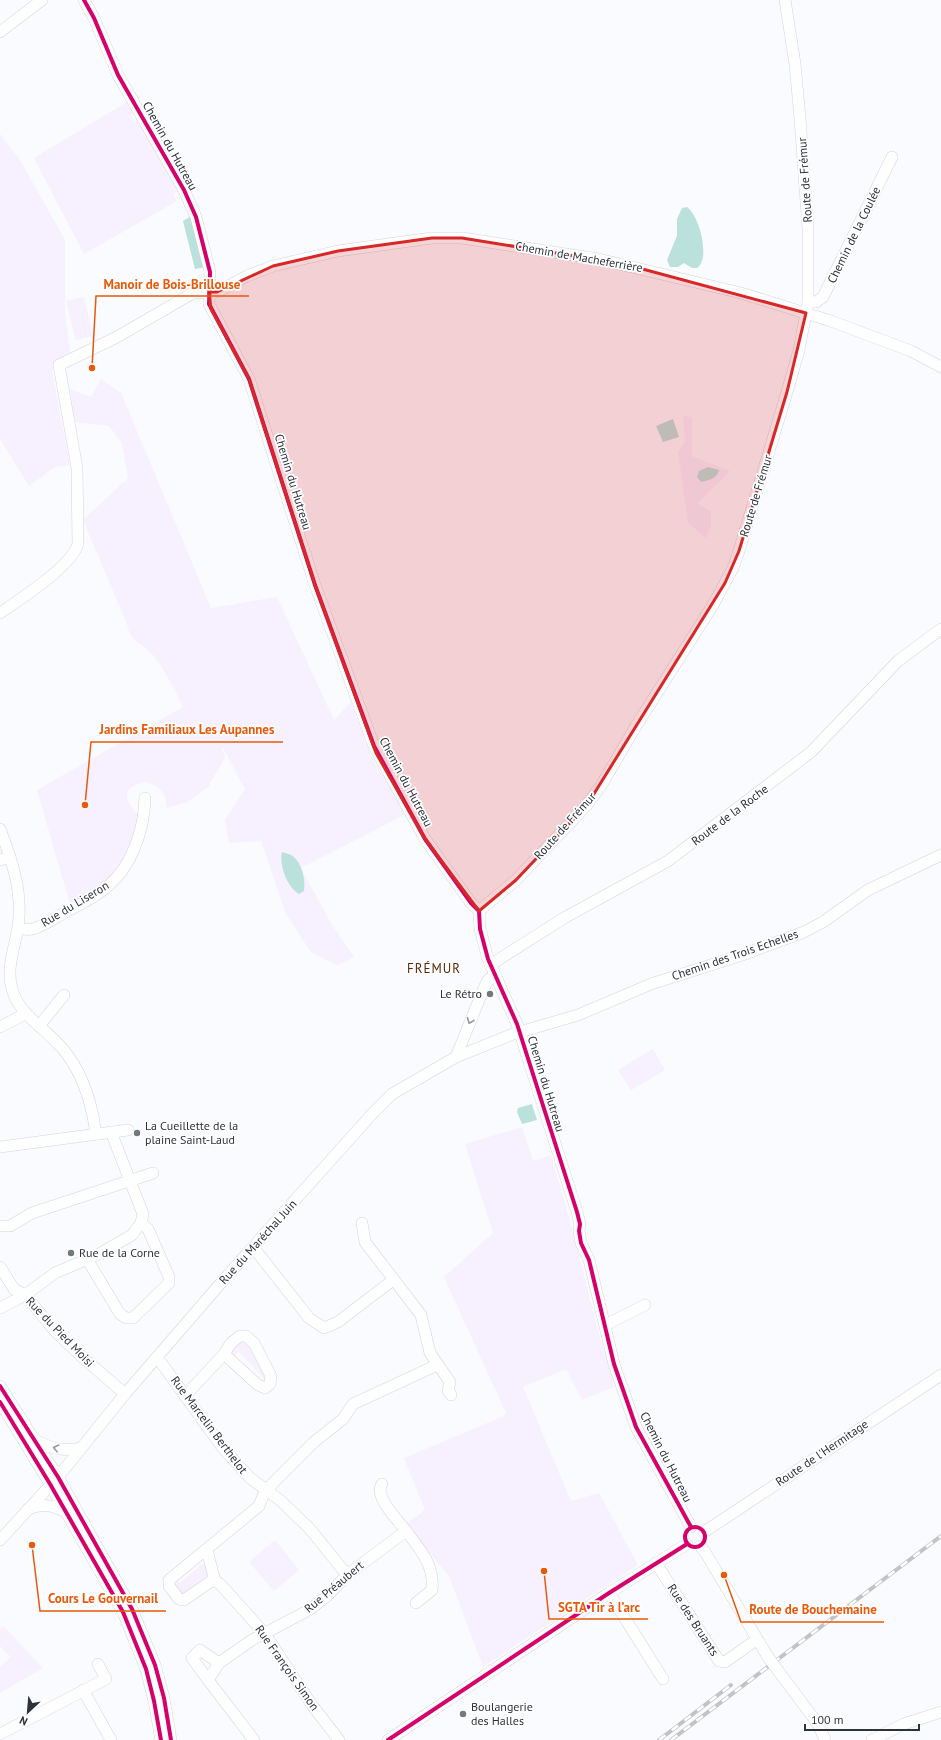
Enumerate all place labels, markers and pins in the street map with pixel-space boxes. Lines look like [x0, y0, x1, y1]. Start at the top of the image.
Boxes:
callout: Manoir de Bois-Brillouse [96, 271, 249, 296]
callout: Jardins Familiaux Les Aupannes [91, 717, 283, 742]
place label: Le Rétro [440, 986, 482, 1001]
marker: Le Rétro [485, 989, 495, 999]
place label: La Cueillette de la plaine Saint-Laud [145, 1118, 238, 1147]
marker: La Cueillette de la plaine Saint-Laud [132, 1128, 142, 1138]
place label: Rue de la Corne [79, 1245, 160, 1260]
marker: Rue de la Corne [66, 1248, 76, 1258]
callout: Cours Le Gouvernail [40, 1586, 166, 1611]
callout: SGTA Tir à l’arc [549, 1594, 648, 1619]
callout: Route de Bouchemaine [741, 1597, 884, 1622]
place label: Boulangerie des Halles [471, 1699, 533, 1728]
marker: Boulangerie des Halles [458, 1709, 468, 1719]

